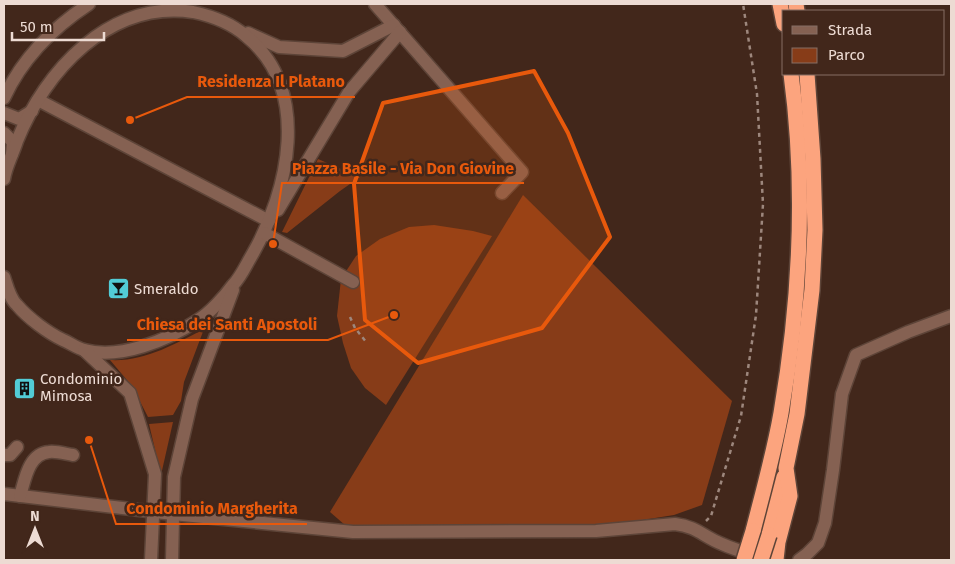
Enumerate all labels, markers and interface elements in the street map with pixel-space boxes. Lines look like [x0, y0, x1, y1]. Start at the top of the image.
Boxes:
scale bar [12, 10, 105, 42]
legend [782, 10, 945, 75]
text: 50 m [20, 18, 53, 36]
text: Strada [828, 21, 872, 39]
text: Parco [828, 46, 865, 64]
callout: Residenza Il Platano [187, 66, 355, 97]
text: Residenza Il Platano [197, 72, 345, 91]
callout: Piazza Basile - Via Don Giovine [282, 152, 524, 183]
text: Piazza Basile - Via Don Giovine [292, 159, 514, 178]
bar icon: Smeraldo [106, 277, 130, 301]
place label: Smeraldo [134, 280, 199, 298]
callout: Chiesa dei Santi Apostoli [127, 309, 328, 340]
text: Chiesa dei Santi Apostoli [137, 315, 317, 334]
place label: Condominio Mimosa [40, 370, 122, 405]
building icon: Condominio Mimosa [12, 376, 36, 400]
callout: Condominio Margherita [116, 493, 307, 524]
text: Condominio Margherita [126, 499, 298, 518]
north arrow [10, 504, 60, 554]
text: N [30, 508, 40, 525]

